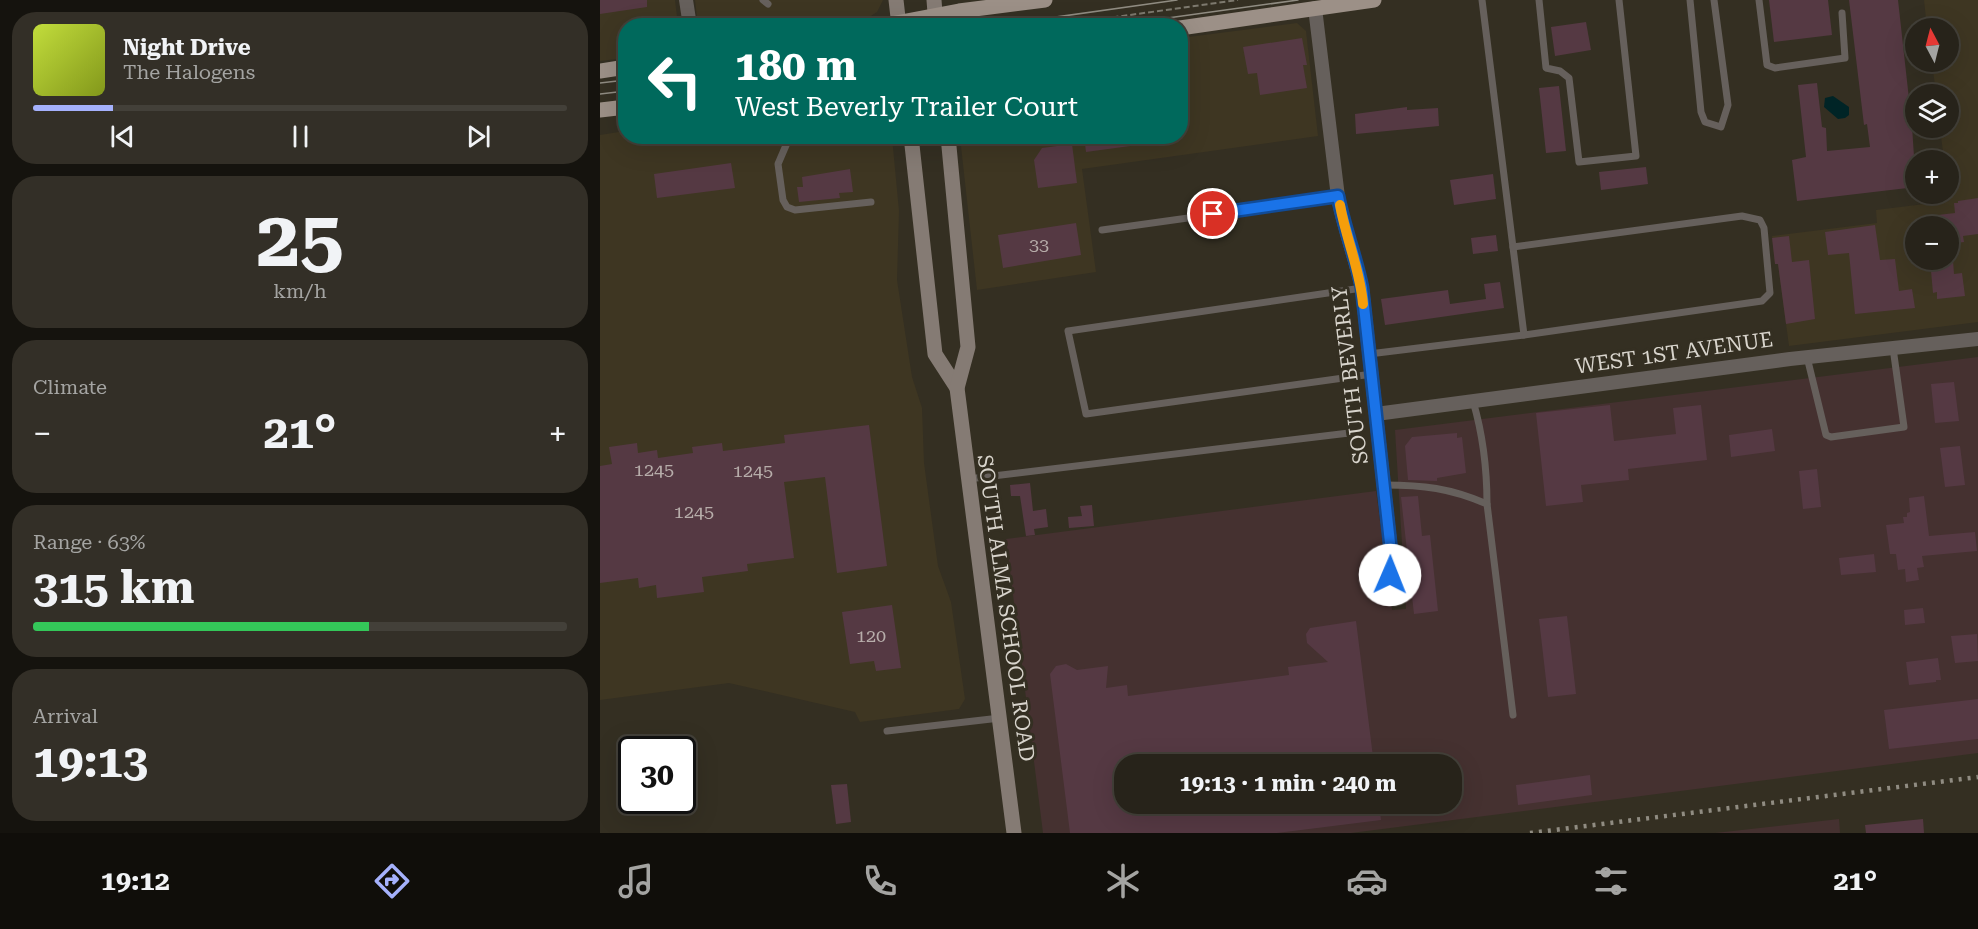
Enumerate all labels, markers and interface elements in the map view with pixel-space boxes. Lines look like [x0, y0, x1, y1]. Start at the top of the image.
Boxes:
north arrow [1905, 18, 1959, 72]
map controls [1905, 18, 1959, 270]
text: Night Drive [123, 35, 251, 60]
text: 180 m [735, 41, 857, 90]
icon: left [636, 42, 714, 120]
text: The Halogens [123, 60, 255, 84]
button: layers [1905, 84, 1959, 138]
text: West Beverly Trailer Court [735, 91, 1078, 123]
icon: previous [106, 120, 139, 153]
icon: pause [284, 120, 317, 153]
icon: next [462, 120, 495, 153]
button: + [1905, 150, 1959, 204]
pin [1187, 188, 1238, 239]
text: 25 [256, 194, 344, 285]
icon: arrive [1196, 197, 1229, 230]
button: − [1905, 216, 1959, 270]
house number: 33 [1029, 234, 1049, 255]
text: km/h [273, 279, 327, 303]
street label: SOUTH BEVERLY [1327, 284, 1373, 466]
street label: WEST 1ST AVENUE [1573, 327, 1775, 379]
text: Climate [33, 375, 107, 399]
text: 21° [264, 406, 336, 459]
text: − [33, 414, 51, 453]
text: + [549, 414, 567, 453]
street label: SOUTH ALMA SCHOOL ROAD [973, 453, 1039, 763]
house number: 1245 [634, 459, 674, 480]
house number: 1245 [733, 460, 773, 481]
house number: 1245 [674, 501, 714, 522]
text: Range · 63% [33, 530, 145, 554]
position arrow [1358, 543, 1422, 607]
text: 315 km [33, 561, 194, 614]
house number: 120 [856, 625, 886, 646]
text: Arrival [33, 704, 98, 728]
text: 19:13 [33, 735, 148, 788]
speed limit sign: 30 [618, 736, 696, 814]
text: 19:13 · 1 min · 240 m [1179, 771, 1397, 796]
icon: directions [371, 860, 413, 902]
icon: music [615, 860, 657, 902]
icon: phone [859, 860, 901, 902]
icon: climate [1102, 860, 1144, 902]
icon: car [1346, 860, 1388, 902]
icon: filters [1590, 860, 1632, 902]
text: 19:12 [101, 865, 170, 897]
text: 21° [1833, 865, 1877, 897]

